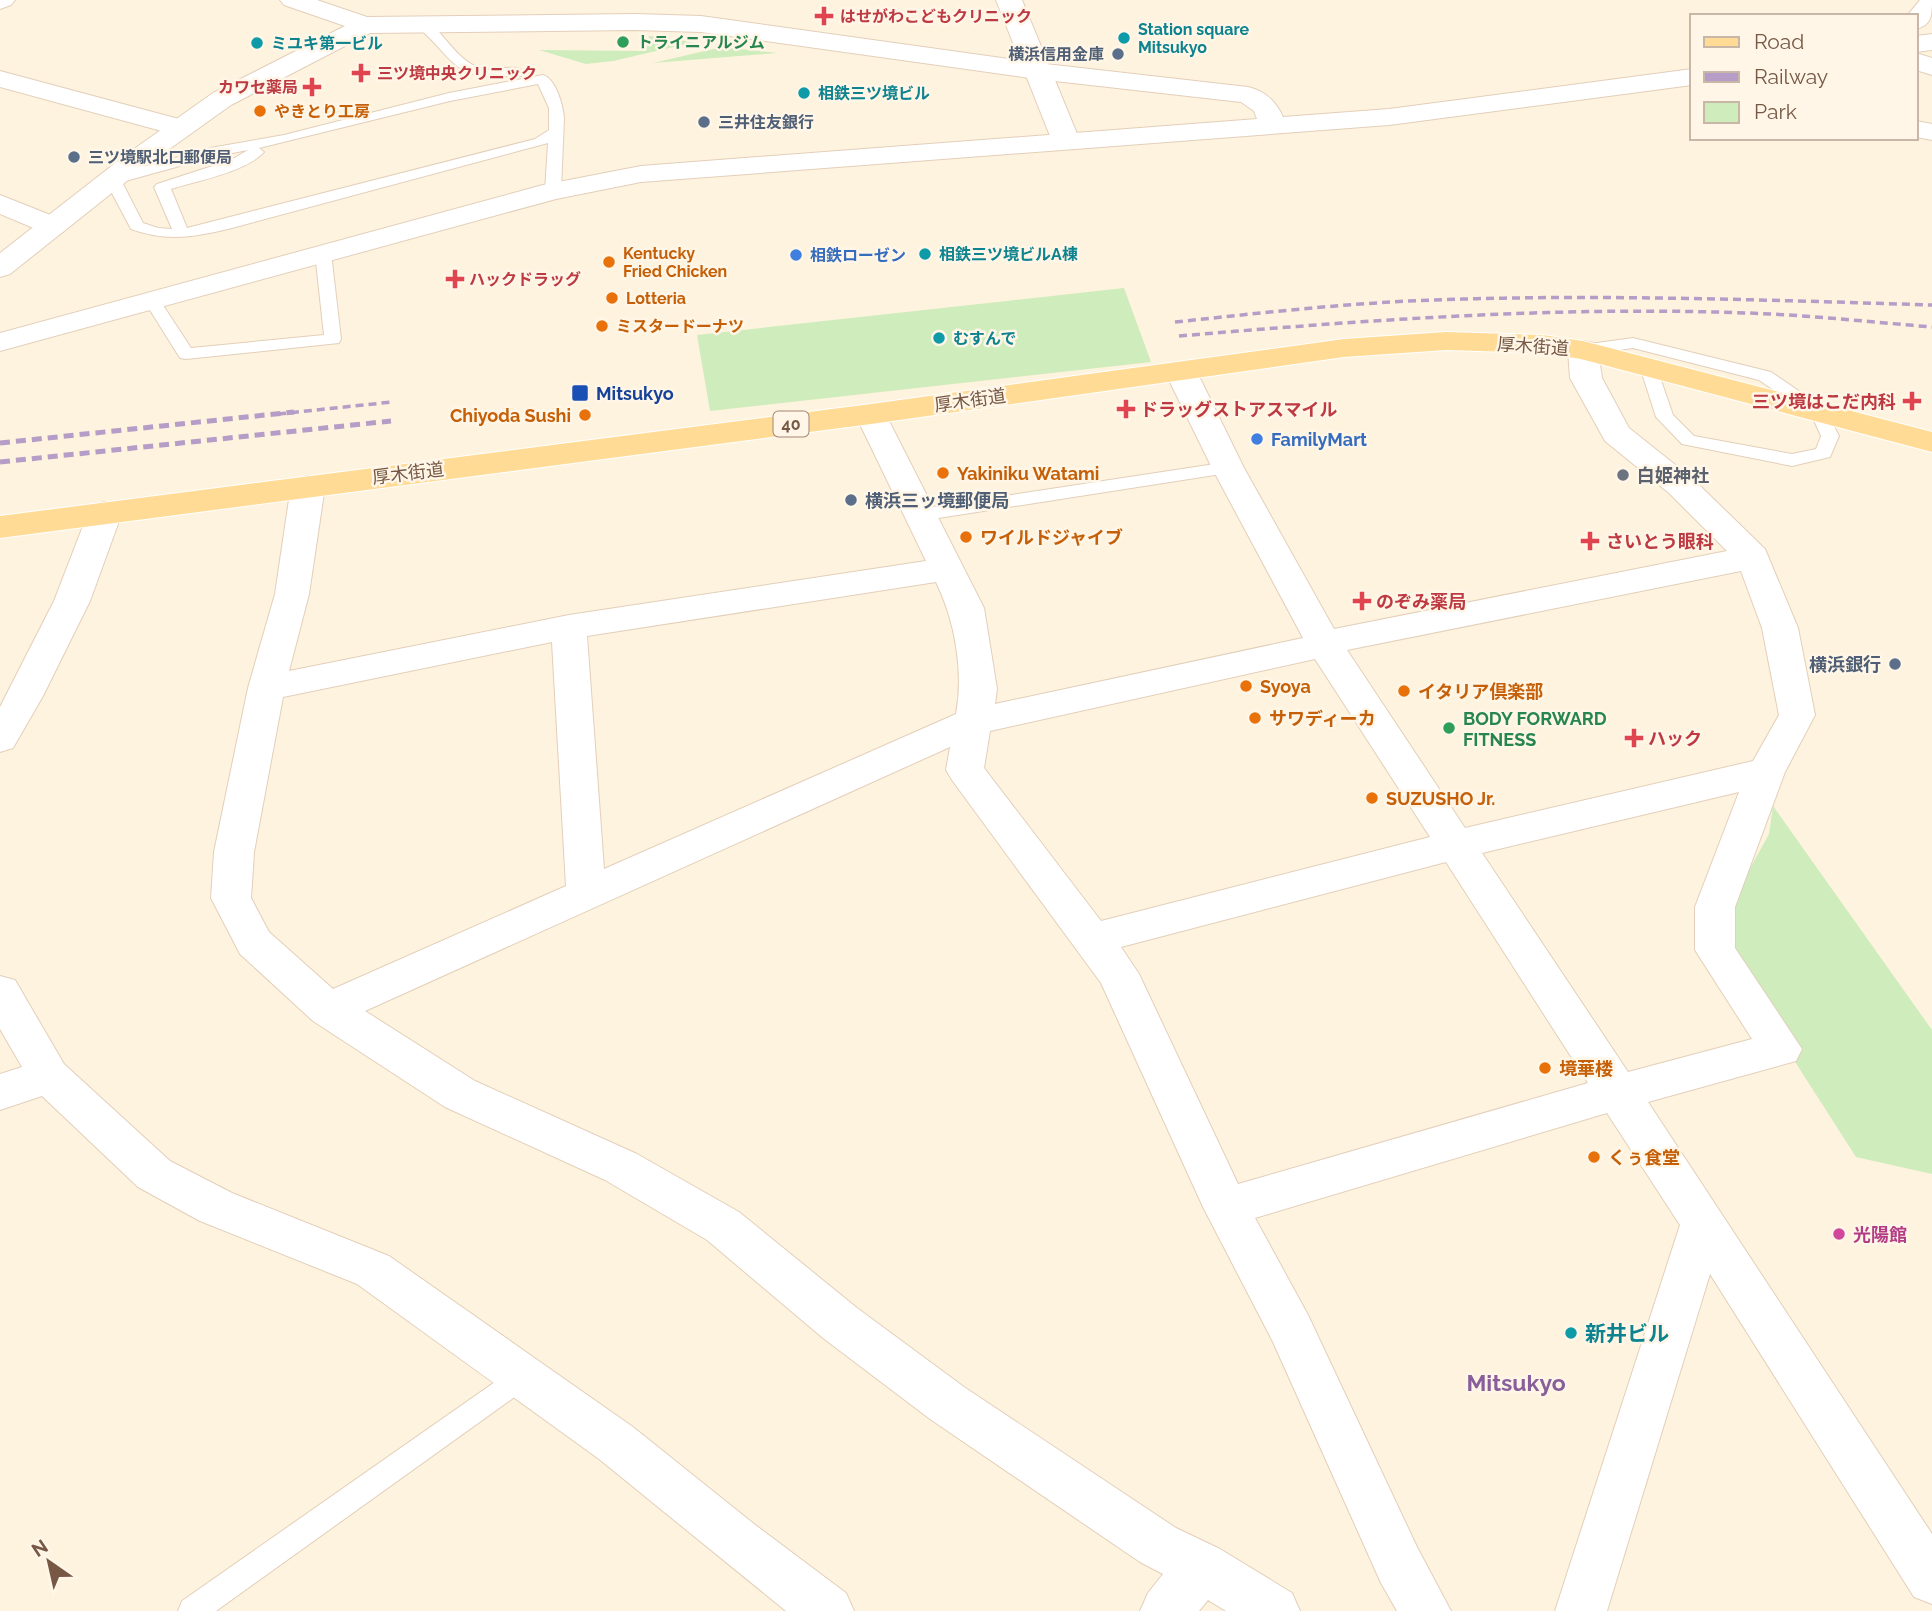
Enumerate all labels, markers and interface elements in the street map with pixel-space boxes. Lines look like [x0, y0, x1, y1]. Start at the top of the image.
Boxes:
marker: はせがわこどもクリニック [814, 6, 834, 26]
place label: はせがわこどもクリニック [840, 7, 1032, 26]
legend [1690, 14, 1918, 140]
place label: Station square Mitsukyo [1138, 20, 1249, 57]
text: Road [1754, 29, 1804, 54]
marker: Station square Mitsukyo [1116, 30, 1132, 46]
place label: トライニアルジム [637, 33, 765, 52]
place label: ミユキ第一ビル [271, 34, 383, 53]
marker: トライニアルジム [615, 34, 631, 50]
marker: ミユキ第一ビル [249, 35, 265, 51]
place label: 横浜信用金庫 [1008, 45, 1104, 64]
marker: 横浜信用金庫 [1110, 46, 1126, 62]
marker: 三ツ境中央クリニック [351, 63, 371, 83]
place label: 三ツ境中央クリニック [377, 64, 537, 83]
text: Railway [1754, 64, 1828, 89]
place label: カワセ薬局 [218, 78, 298, 97]
marker: カワセ薬局 [304, 79, 320, 95]
place label: 相鉄三ツ境ビル [818, 84, 930, 103]
marker: 相鉄三ツ境ビル [796, 85, 812, 101]
text: Park [1754, 99, 1797, 124]
place label: やきとり工房 [274, 102, 370, 121]
marker: やきとり工房 [252, 103, 268, 119]
place label: 三井住友銀行 [718, 113, 814, 132]
marker: 三井住友銀行 [696, 114, 712, 130]
place label: 三ツ境駅北口郵便局 [88, 148, 232, 167]
marker: 三ツ境駅北口郵便局 [66, 149, 82, 165]
place label: Kentucky Fried Chicken [623, 244, 727, 281]
place label: 相鉄三ツ境ビルA棟 [939, 245, 1078, 264]
place label: 相鉄ローゼン [810, 246, 906, 265]
marker: 相鉄三ツ境ビルA棟 [917, 246, 933, 262]
marker: 相鉄ローゼン [788, 247, 804, 263]
marker: Kentucky Fried Chicken [601, 254, 617, 270]
place label: ハックドラッグ [469, 270, 581, 289]
marker: ハックドラッグ [447, 271, 463, 287]
place label: Lotteria [626, 289, 686, 308]
marker: Lotteria [604, 290, 620, 306]
place label: ミスタードーナツ [616, 317, 744, 336]
marker: ミスタードーナツ [594, 318, 610, 334]
place label: むすんで [953, 329, 1016, 348]
marker: むすんで [931, 330, 947, 346]
street label: 厚木街道 [1496, 333, 1570, 359]
marker: Mitsukyo [570, 383, 590, 403]
place label: Mitsukyo [596, 383, 674, 404]
street label: 厚木街道 [933, 385, 1007, 415]
place label: 三ツ境はこだ内科 [1752, 391, 1896, 412]
marker: 三ツ境はこだ内科 [1902, 391, 1922, 411]
place label: ドラッグストアスマイル [1140, 399, 1337, 420]
marker: ドラッグストアスマイル [1118, 401, 1134, 417]
place label: Chiyoda Sushi [450, 405, 571, 426]
marker: Chiyoda Sushi [577, 407, 593, 423]
road number: 40 [774, 412, 808, 436]
place label: FamilyMart [1271, 429, 1367, 450]
marker: FamilyMart [1249, 431, 1265, 447]
street label: 厚木街道 [371, 458, 445, 488]
place label: Yakiniku Watami [957, 463, 1099, 484]
marker: Yakiniku Watami [935, 465, 951, 481]
place label: 白姫神社 [1637, 465, 1709, 486]
marker: 白姫神社 [1615, 467, 1631, 483]
place label: 横浜三ッ境郵便局 [865, 490, 1009, 511]
marker: 横浜三ッ境郵便局 [843, 492, 859, 508]
place label: ワイルドジャイブ [980, 527, 1123, 548]
marker: ワイルドジャイブ [958, 529, 974, 545]
marker: さいとう眼科 [1580, 531, 1600, 551]
place label: さいとう眼科 [1606, 531, 1714, 552]
place label: のぞみ薬局 [1376, 591, 1466, 612]
marker: のぞみ薬局 [1354, 593, 1370, 609]
place label: 横浜銀行 [1809, 654, 1881, 675]
marker: 横浜銀行 [1887, 656, 1903, 672]
place label: Syoya [1260, 676, 1311, 697]
marker: Syoya [1238, 678, 1254, 694]
place label: イタリア倶楽部 [1418, 681, 1543, 702]
marker: イタリア倶楽部 [1396, 683, 1412, 699]
place label: サワディーカ [1269, 708, 1376, 729]
place label: BODY FORWARD FITNESS [1463, 708, 1607, 750]
marker: サワディーカ [1247, 710, 1263, 726]
marker: BODY FORWARD FITNESS [1441, 720, 1457, 736]
place label: ハック [1648, 728, 1702, 749]
marker: ハック [1626, 730, 1642, 746]
place label: SUZUSHO Jr. [1386, 788, 1495, 809]
marker: SUZUSHO Jr. [1364, 790, 1380, 806]
place label: 境華楼 [1559, 1058, 1613, 1079]
marker: 境華楼 [1537, 1060, 1553, 1076]
place label: くぅ食堂 [1608, 1147, 1680, 1168]
marker: くぅ食堂 [1586, 1149, 1602, 1165]
place label: 光陽館 [1853, 1224, 1907, 1245]
marker: 光陽館 [1831, 1226, 1847, 1242]
place label: 新井ビル [1585, 1321, 1669, 1346]
marker: 新井ビル [1563, 1325, 1579, 1341]
district label: Mitsukyo [1466, 1369, 1566, 1396]
north arrow [14, 1527, 84, 1597]
text: N [27, 1535, 52, 1561]

